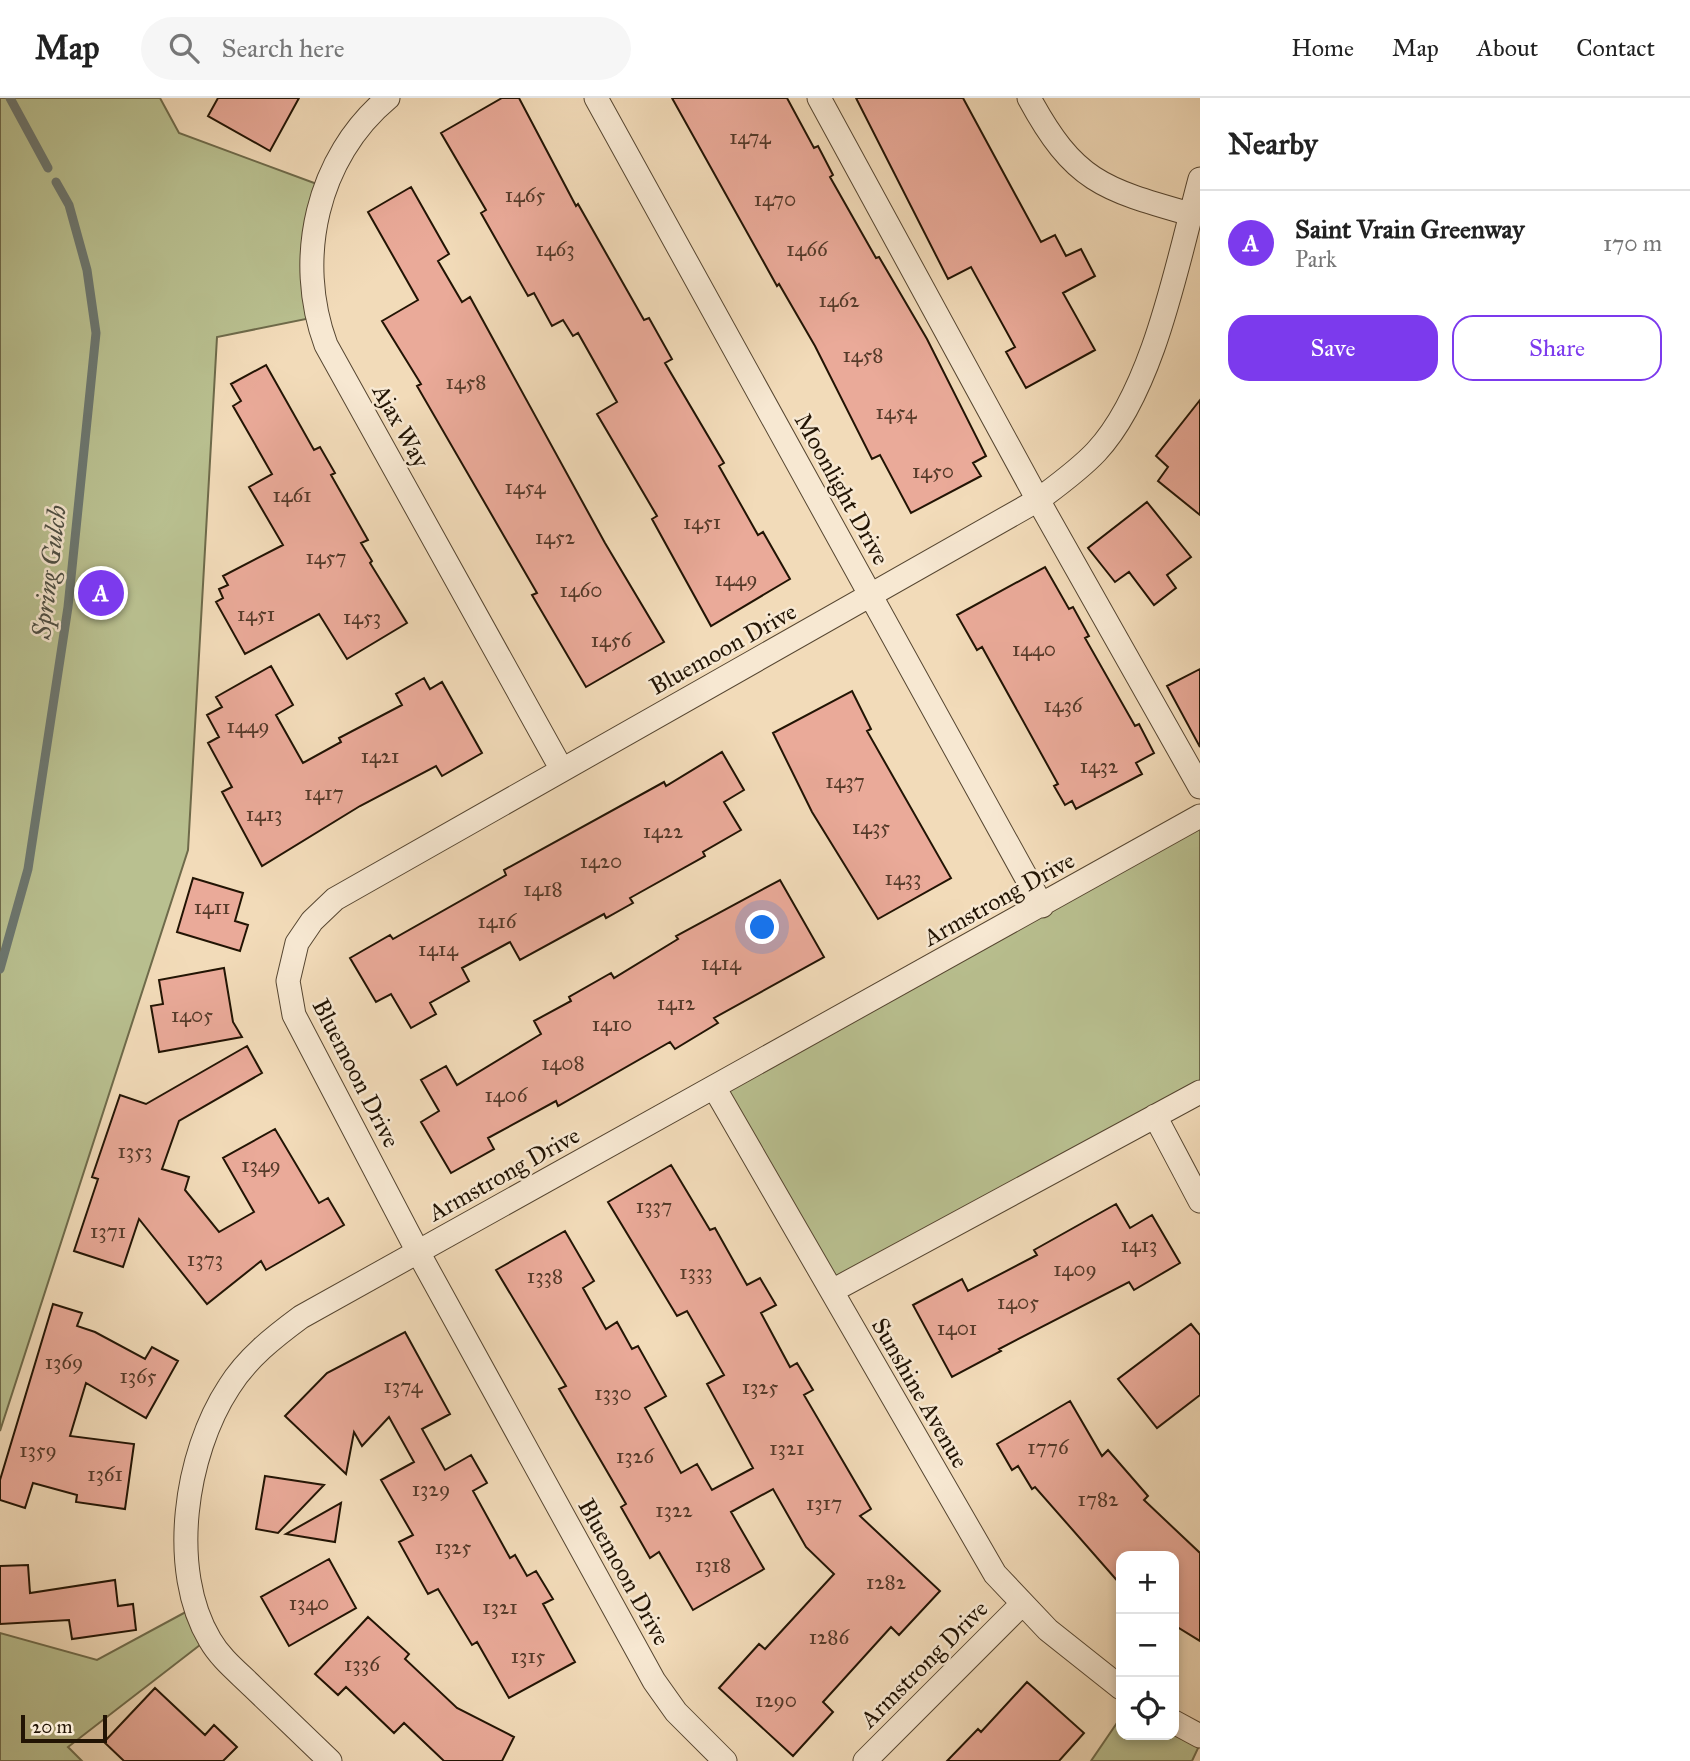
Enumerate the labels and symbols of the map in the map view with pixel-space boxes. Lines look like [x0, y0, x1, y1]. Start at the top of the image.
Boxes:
house number: 1474 [729, 124, 772, 150]
house number: 1465 [505, 182, 545, 208]
house number: 1470 [754, 186, 796, 212]
house number: 1463 [535, 236, 575, 262]
house number: 1466 [786, 236, 829, 262]
house number: 1462 [818, 287, 860, 313]
house number: 1458 [843, 342, 883, 368]
house number: 1458 [446, 369, 486, 395]
street label: Ajax Way [365, 378, 436, 474]
house number: 1454 [876, 399, 918, 425]
street label: Moonlight Drive [788, 408, 896, 570]
house number: 1450 [912, 458, 954, 484]
house number: 1454 [505, 474, 547, 500]
house number: 1461 [273, 482, 311, 508]
water label: Spring Gulch [25, 503, 74, 642]
house number: 1451 [683, 509, 721, 535]
house number: 1452 [535, 524, 576, 550]
house number: 1457 [306, 544, 346, 570]
house number: 1449 [715, 566, 757, 592]
pin: A [78, 567, 124, 619]
house number: 1460 [560, 577, 602, 603]
street label: Bluemoon Drive [644, 596, 802, 702]
house number: 1451 [237, 601, 275, 627]
house number: 1453 [343, 604, 381, 630]
house number: 1456 [591, 627, 632, 653]
house number: 1440 [1012, 636, 1056, 662]
house number: 1436 [1043, 692, 1084, 718]
house number: 1449 [227, 713, 269, 739]
house number: 1421 [361, 743, 399, 769]
house number: 1432 [1080, 753, 1119, 779]
house number: 1437 [825, 768, 865, 794]
house number: 1417 [304, 780, 344, 806]
house number: 1413 [246, 801, 282, 827]
house number: 1435 [852, 814, 890, 840]
house number: 1422 [643, 818, 684, 844]
street label: Armstrong Drive [917, 845, 1080, 953]
house number: 1420 [580, 848, 622, 874]
house number: 1433 [885, 865, 921, 891]
house number: 1418 [523, 876, 563, 902]
house number: 1411 [194, 894, 230, 920]
house number: 1416 [478, 908, 518, 934]
your location [745, 910, 779, 944]
house number: 1414 [418, 936, 459, 962]
house number: 1414 [701, 950, 742, 976]
house number: 1412 [657, 990, 696, 1016]
street label: Bluemoon Drive [306, 993, 406, 1153]
house number: 1405 [171, 1002, 213, 1028]
house number: 1410 [592, 1011, 632, 1037]
house number: 1408 [541, 1050, 585, 1076]
house number: 1406 [485, 1082, 529, 1108]
street label: Armstrong Drive [422, 1120, 585, 1228]
house number: 1353 [118, 1138, 152, 1164]
house number: 1349 [241, 1152, 281, 1178]
house number: 1337 [636, 1193, 672, 1219]
house number: 1371 [90, 1218, 126, 1244]
house number: 1413 [1121, 1232, 1157, 1258]
house number: 1373 [187, 1246, 223, 1272]
house number: 1409 [1053, 1256, 1097, 1282]
house number: 1333 [679, 1259, 713, 1285]
house number: 1338 [527, 1263, 563, 1289]
house number: 1405 [997, 1289, 1039, 1315]
street label: Sunshine Avenue [865, 1313, 975, 1473]
house number: 1401 [937, 1315, 977, 1341]
house number: 1369 [45, 1349, 83, 1375]
house number: 1365 [119, 1363, 157, 1389]
house number: 1374 [383, 1373, 424, 1399]
house number: 1325 [742, 1374, 779, 1400]
house number: 1330 [594, 1380, 632, 1406]
house number: 1776 [1027, 1434, 1070, 1460]
house number: 1321 [769, 1435, 805, 1461]
house number: 1359 [19, 1437, 57, 1463]
house number: 1326 [616, 1443, 655, 1469]
house number: 1361 [87, 1461, 123, 1487]
house number: 1329 [412, 1476, 450, 1502]
house number: 1782 [1077, 1486, 1119, 1512]
house number: 1317 [806, 1490, 842, 1516]
street label: Bluemoon Drive [571, 1493, 677, 1651]
house number: 1322 [655, 1497, 693, 1523]
house number: 1325 [435, 1534, 472, 1560]
house number: 1318 [695, 1552, 731, 1578]
house number: 1282 [866, 1569, 907, 1595]
house number: 1340 [289, 1590, 329, 1616]
house number: 1321 [482, 1594, 518, 1620]
street label: Armstrong Drive [853, 1594, 994, 1735]
house number: 1286 [809, 1624, 851, 1650]
house number: 1315 [511, 1643, 546, 1669]
house number: 1336 [344, 1651, 381, 1677]
house number: 1290 [755, 1687, 797, 1713]
scale bar [21, 1712, 107, 1744]

